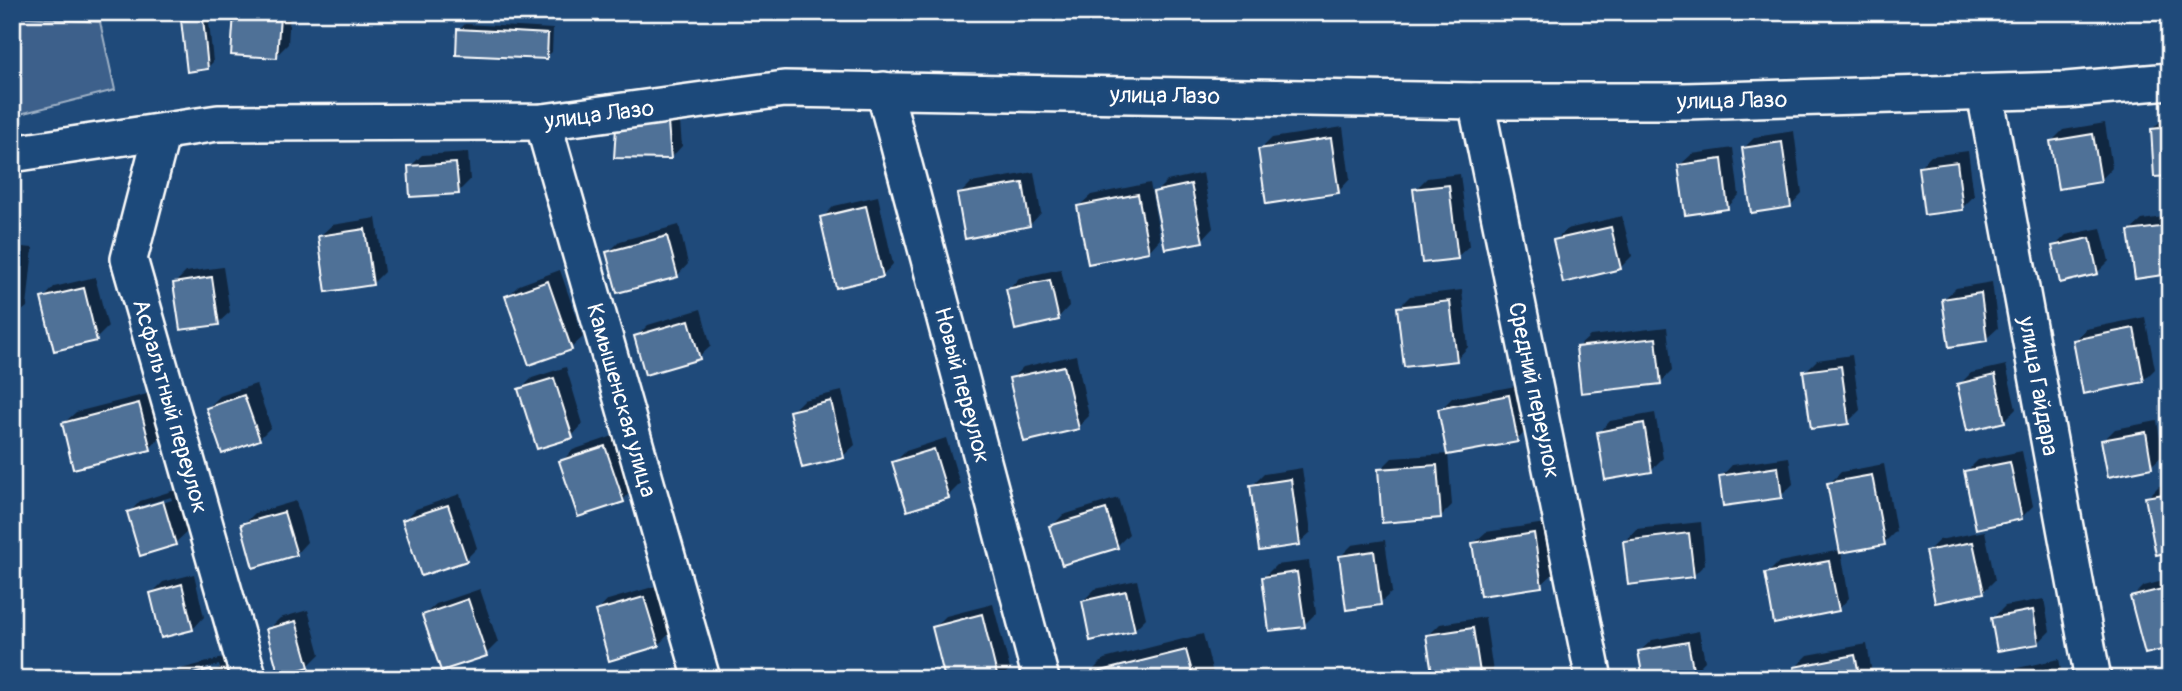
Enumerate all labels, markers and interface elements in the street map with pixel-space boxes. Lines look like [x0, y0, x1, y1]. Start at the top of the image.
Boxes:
street label: улица Лазо [1109, 80, 1220, 111]
street label: улица Лазо [1676, 85, 1787, 116]
street label: улица Лазо [542, 93, 656, 136]
street label: Асфальтный переулок [126, 296, 215, 517]
street label: Средний переулок [1502, 299, 1567, 481]
street label: Камышенская улица [580, 300, 663, 500]
street label: Новый переулок [928, 304, 997, 466]
street label: улица Гайдара [2012, 313, 2065, 458]

